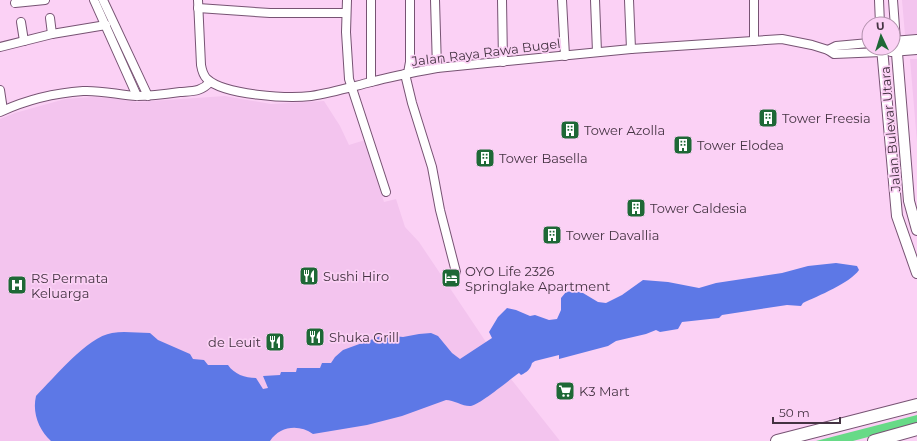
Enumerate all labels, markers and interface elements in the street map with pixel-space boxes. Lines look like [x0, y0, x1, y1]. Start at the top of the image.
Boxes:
north arrow [861, 16, 901, 56]
text: U [875, 19, 885, 33]
street label: Jalan Raya Rawa Bugel [410, 35, 561, 69]
street label: Jalan Bulevar Utara [877, 66, 904, 193]
building icon: Tower Freesia [757, 107, 779, 129]
place label: Tower Freesia [782, 110, 871, 126]
building icon: Tower Azolla [559, 119, 581, 141]
place label: Tower Azolla [584, 122, 665, 138]
building icon: Tower Elodea [672, 134, 694, 156]
place label: Tower Elodea [697, 137, 784, 153]
building icon: Tower Basella [474, 147, 496, 169]
place label: Tower Basella [499, 150, 588, 166]
building icon: Tower Caldesia [625, 197, 647, 219]
place label: Tower Caldesia [650, 200, 747, 216]
building icon: Tower Davallia [541, 224, 563, 246]
place label: Tower Davallia [566, 227, 659, 243]
place label: OYO Life 2326 Springlake Apartment [465, 263, 610, 294]
restaurant icon: Sushi Hiro [298, 265, 320, 287]
hotel icon: OYO Life 2326 Springlake Apartment [440, 267, 462, 289]
place label: Sushi Hiro [323, 268, 389, 284]
place label: RS Permata Keluarga [31, 270, 108, 301]
hospital icon: RS Permata Keluarga [6, 274, 28, 296]
restaurant icon: Shuka Grill [304, 326, 326, 348]
place label: Shuka Grill [329, 329, 399, 345]
restaurant icon: de Leuit [264, 331, 286, 353]
place label: de Leuit [208, 334, 261, 350]
supermarket icon: K3 Mart [554, 380, 576, 402]
place label: K3 Mart [579, 383, 630, 399]
scale bar [773, 399, 840, 425]
text: 50 m [779, 405, 810, 420]

